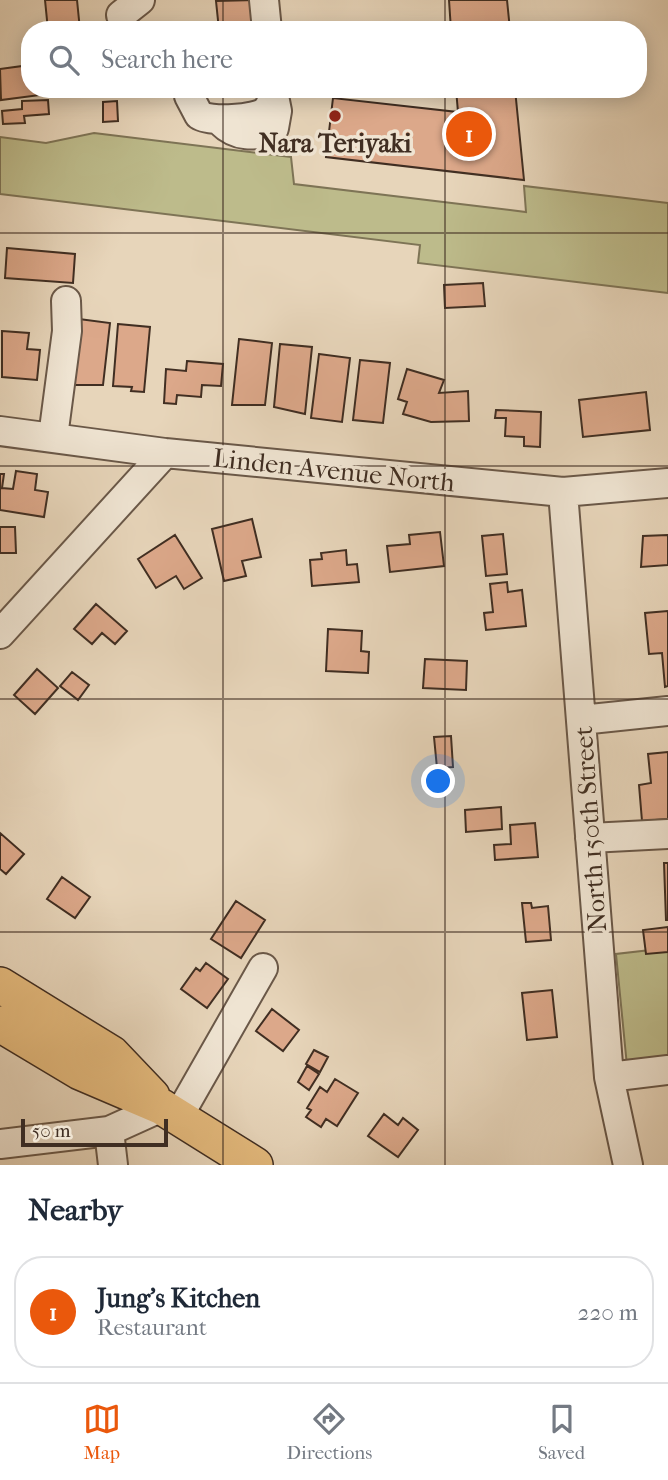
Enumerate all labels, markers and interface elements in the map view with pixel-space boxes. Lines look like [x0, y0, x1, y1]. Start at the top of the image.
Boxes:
search box [21, 21, 647, 98]
icon: search [45, 41, 83, 79]
text: Search here [101, 44, 233, 75]
marker: Nara Teriyaki [327, 108, 343, 124]
pin: 1 [446, 108, 492, 160]
place label: Nara Teriyaki [258, 128, 412, 159]
street label: Linden Avenue North [212, 442, 457, 499]
street label: North 150th Street [568, 725, 613, 933]
your location [421, 764, 455, 798]
scale bar [21, 1116, 168, 1148]
text: 50 m [32, 1120, 71, 1142]
text: Nearby [28, 1193, 123, 1228]
text: Jung's Kitchen [97, 1283, 260, 1314]
text: 1 [49, 1299, 57, 1326]
text: 220 m [578, 1299, 638, 1326]
text: Restaurant [97, 1314, 207, 1341]
tab: Map [83, 1400, 121, 1464]
tab: Directions [287, 1400, 372, 1464]
tab: Saved [538, 1400, 585, 1464]

